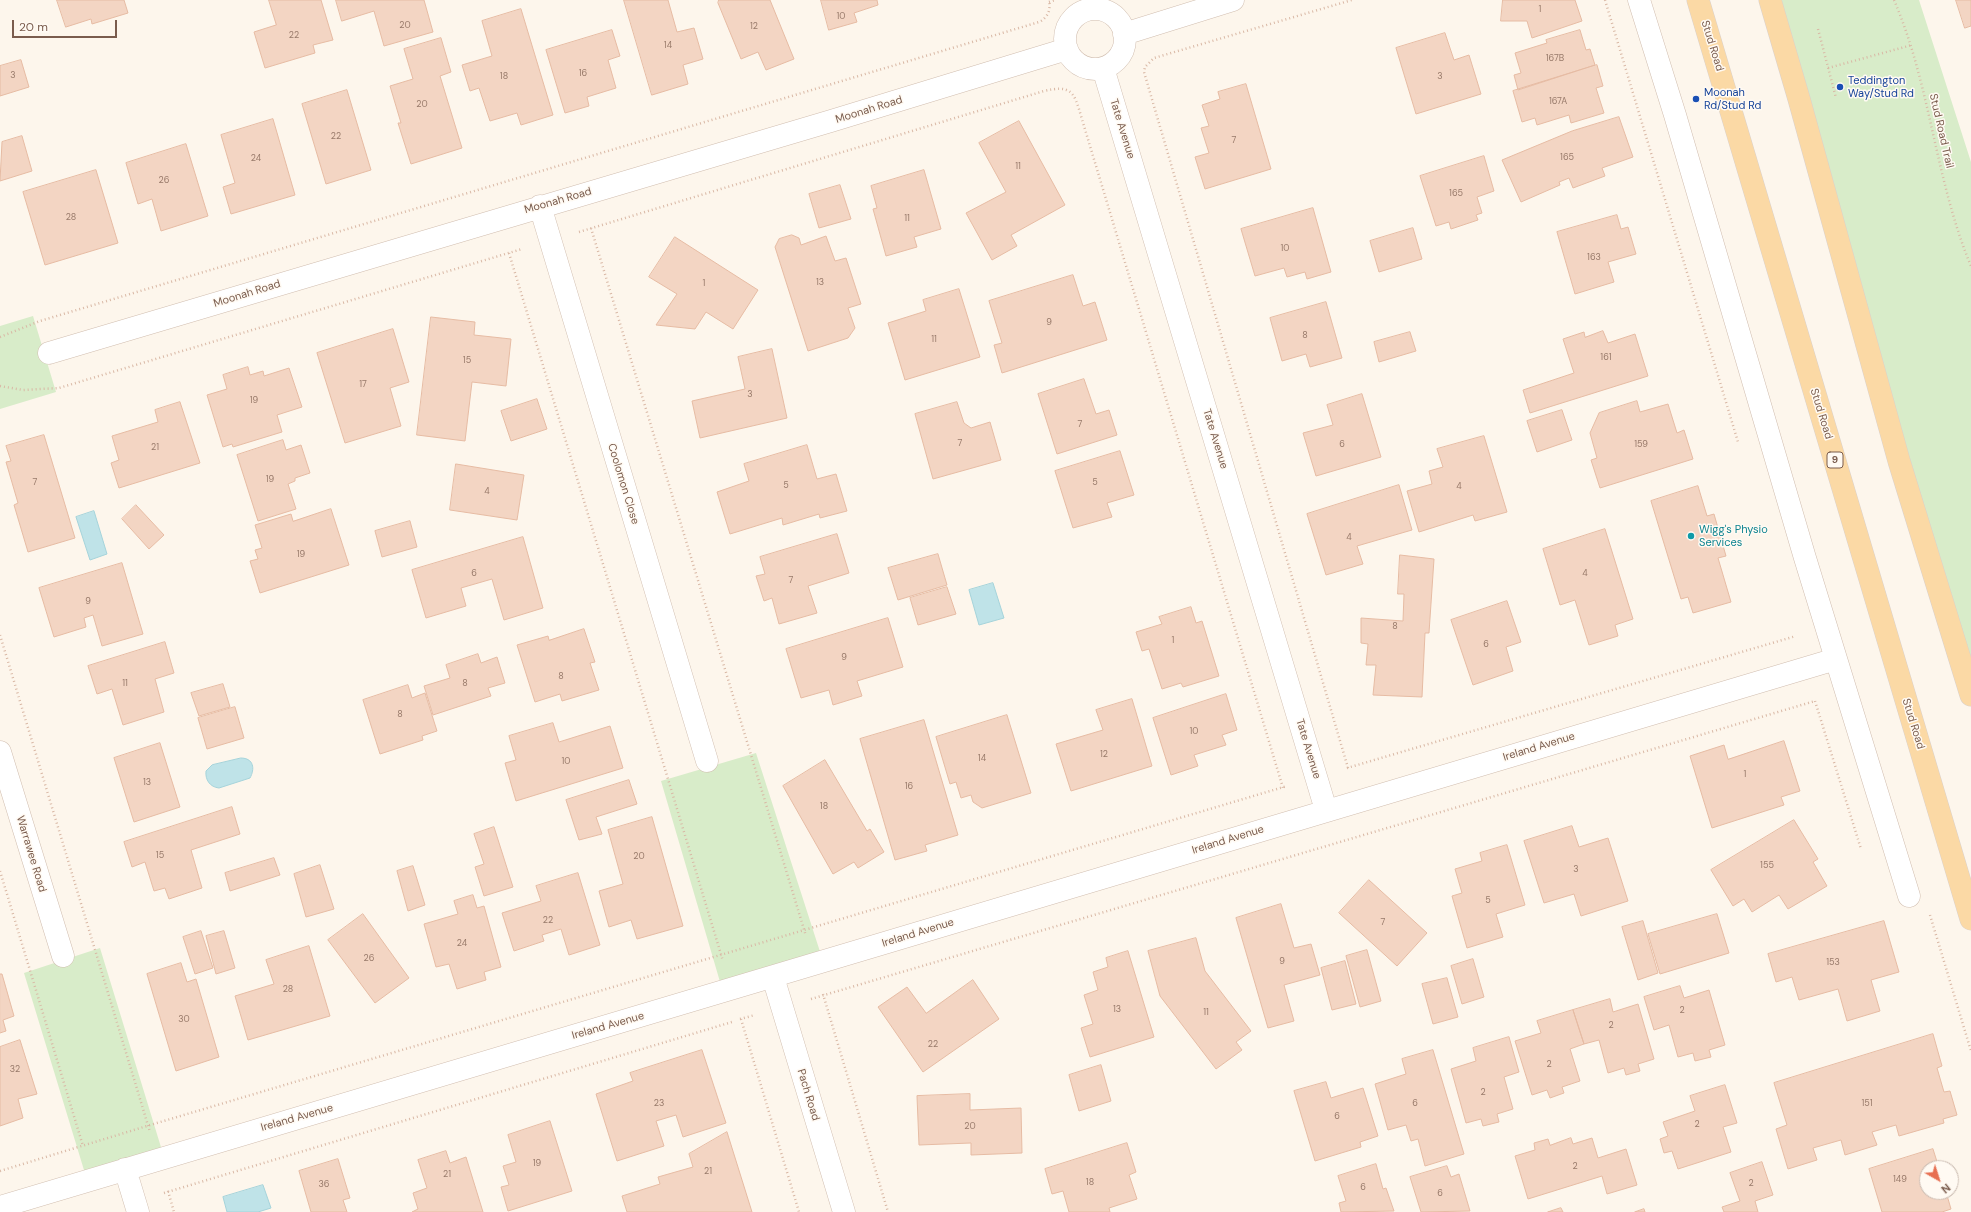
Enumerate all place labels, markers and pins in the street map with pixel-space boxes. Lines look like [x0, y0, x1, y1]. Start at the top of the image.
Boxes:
place label: Teddington Way/Stud Rd [1848, 74, 1914, 100]
marker: Teddington Way/Stud Rd [1835, 82, 1845, 92]
place label: Moonah Rd/Stud Rd [1704, 86, 1761, 112]
marker: Moonah Rd/Stud Rd [1691, 94, 1701, 104]
place label: Wigg's Physio Services [1699, 523, 1768, 549]
marker: Wigg's Physio Services [1686, 531, 1696, 541]

